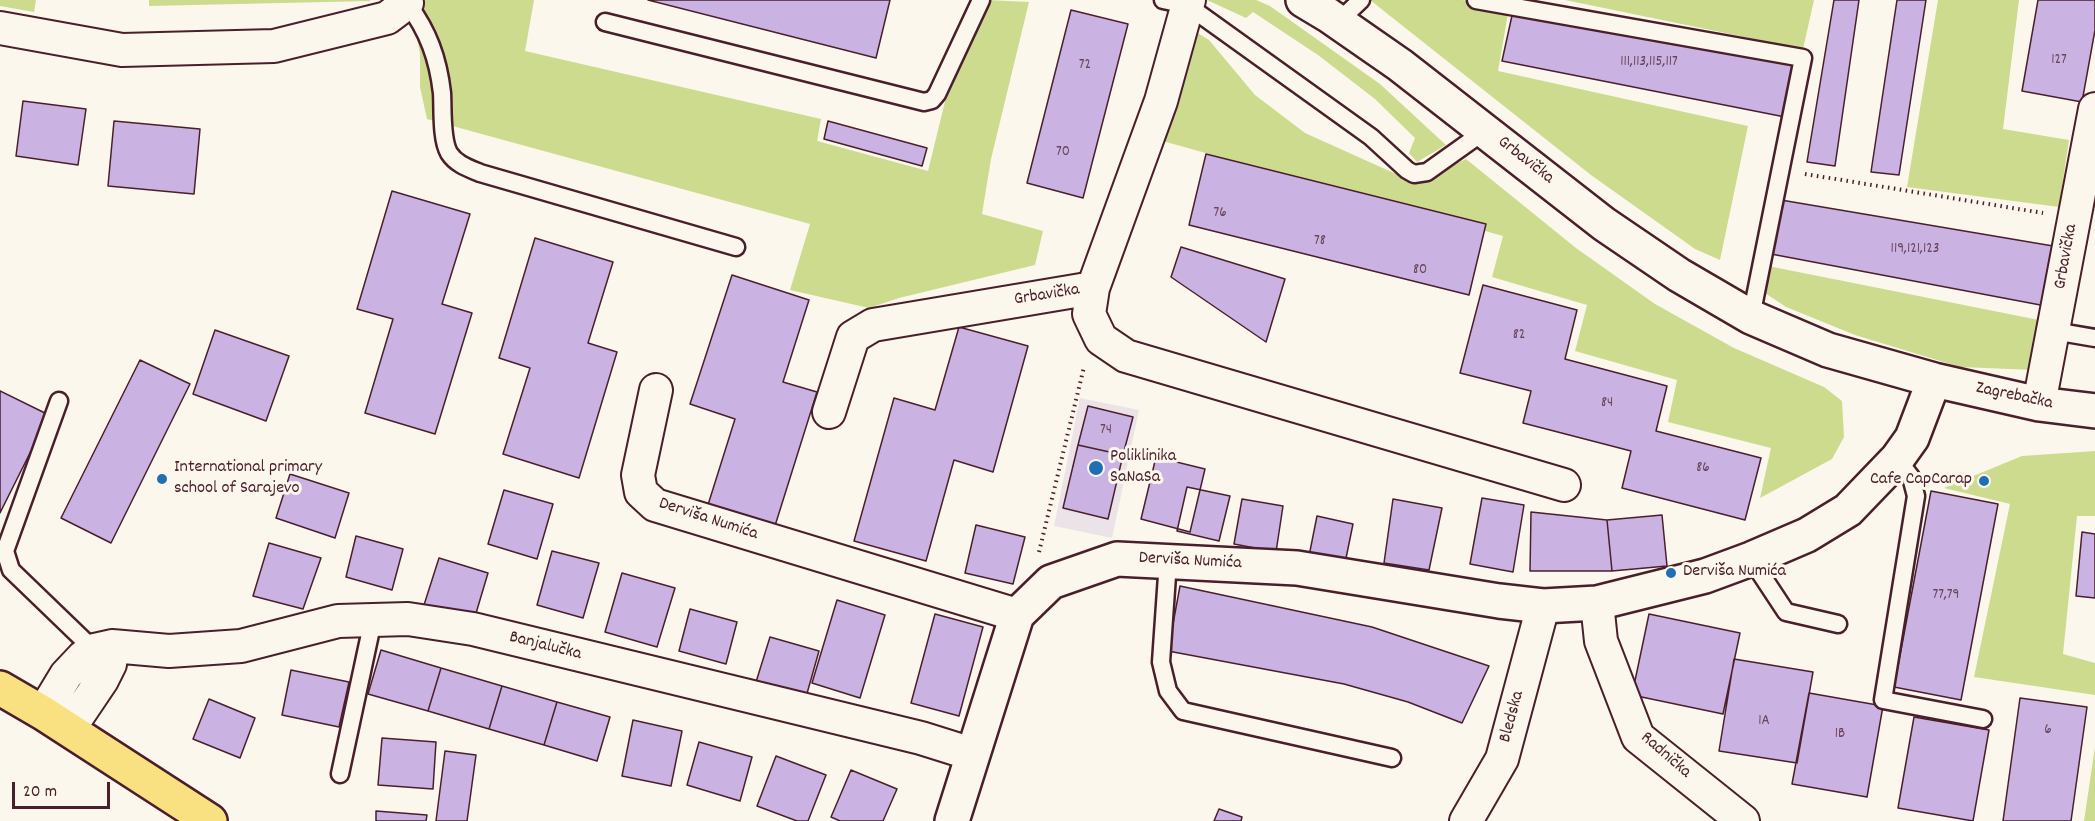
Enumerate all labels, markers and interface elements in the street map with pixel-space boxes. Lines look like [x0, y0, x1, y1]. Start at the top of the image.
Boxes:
house number: 127 [2051, 52, 2067, 70]
house number: 111,113,115,117 [1620, 54, 1678, 72]
house number: 72 [1079, 57, 1091, 75]
street label: Grbavička [1492, 132, 1558, 190]
house number: 70 [1056, 144, 1070, 162]
house number: 76 [1213, 205, 1227, 223]
street label: Grbavička [2051, 223, 2083, 291]
house number: 78 [1314, 233, 1326, 251]
house number: 119,121,123 [1891, 241, 1939, 259]
house number: 80 [1413, 262, 1427, 280]
street label: Grbavička [1013, 280, 1081, 312]
house number: 82 [1513, 327, 1525, 345]
street label: Zagrebačka [1974, 378, 2054, 416]
house number: 84 [1601, 395, 1613, 413]
house number: 74 [1100, 422, 1112, 440]
place label: Poliklinika SaNaSa [1110, 447, 1176, 490]
place label: International primary school of Sarajevo [174, 458, 322, 500]
marker: Poliklinika SaNaSa [1087, 459, 1105, 477]
house number: 86 [1696, 460, 1710, 478]
place label: Cafe CapCarap [1870, 470, 1972, 492]
marker: International primary school of Sarajevo [155, 472, 169, 486]
marker: Cafe CapCarap [1977, 474, 1991, 488]
street label: Derviša Numića [656, 494, 760, 546]
street label: Derviša Numića [1138, 549, 1242, 575]
place label: Derviša Numića [1683, 562, 1786, 584]
marker: Derviša Numića [1664, 566, 1678, 580]
house number: 77,79 [1933, 587, 1959, 605]
street label: Banjalučka [507, 628, 583, 666]
street label: Bledska [1496, 689, 1530, 745]
house number: 1A [1758, 713, 1770, 731]
house number: 6 [2044, 722, 2052, 740]
house number: 1B [1835, 726, 1845, 744]
street label: Radnička [1635, 728, 1695, 784]
scale bar [15, 770, 112, 808]
text: 20 m [23, 780, 57, 805]

